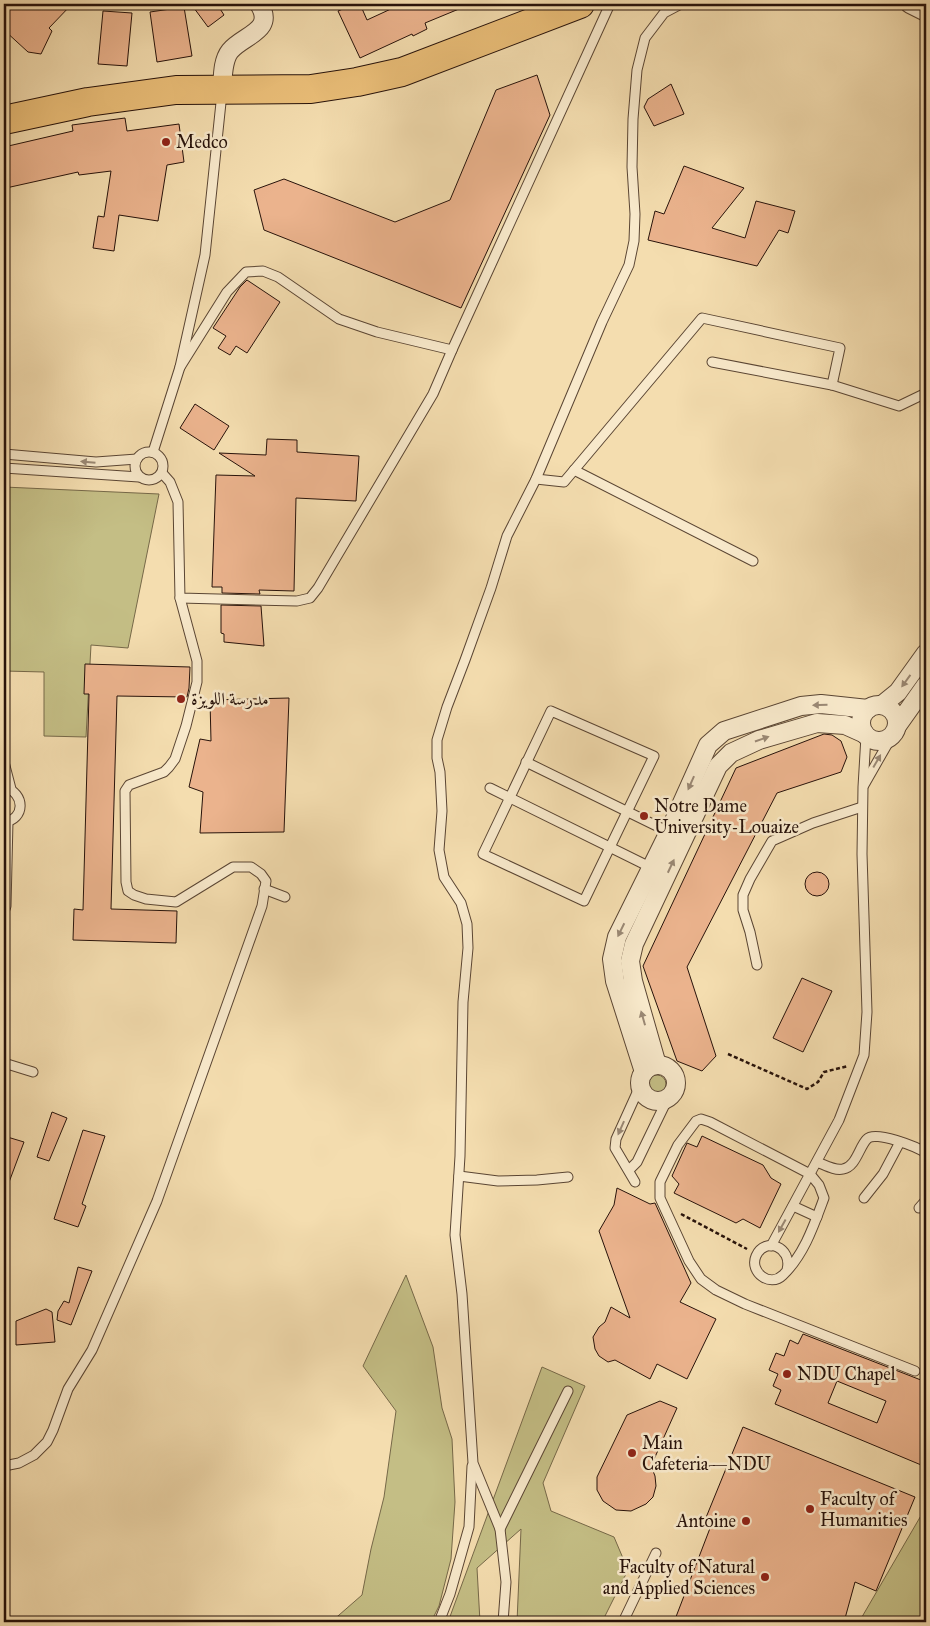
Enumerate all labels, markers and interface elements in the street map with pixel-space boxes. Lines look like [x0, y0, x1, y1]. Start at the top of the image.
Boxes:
place label: Medco [176, 131, 228, 153]
marker: Medco [160, 136, 172, 148]
one-way arrow [80, 457, 96, 465]
one-way arrow [901, 674, 911, 688]
place label: مدرسة اللويزة [191, 688, 269, 710]
marker: مدرسة اللويزة [175, 693, 187, 705]
one-way arrow [811, 701, 827, 709]
one-way arrow [754, 735, 769, 742]
one-way arrow [873, 755, 882, 768]
one-way arrow [687, 776, 695, 790]
place label: Notre Dame University-Louaize [654, 795, 799, 838]
marker: Notre Dame University-Louaize [638, 810, 650, 822]
one-way arrow [667, 859, 675, 873]
one-way arrow [617, 922, 625, 937]
one-way arrow [639, 1011, 647, 1026]
one-way arrow [616, 1121, 624, 1135]
one-way arrow [778, 1219, 787, 1232]
place label: NDU Chapel [797, 1363, 896, 1385]
marker: NDU Chapel [781, 1368, 793, 1380]
place label: Main Cafeteria—NDU [642, 1432, 771, 1475]
marker: Main Cafeteria—NDU [626, 1447, 638, 1459]
place label: Faculty of Humanities [820, 1488, 908, 1531]
marker: Faculty of Humanities [804, 1503, 816, 1515]
place label: Antoine [675, 1510, 736, 1532]
marker: Antoine [740, 1515, 752, 1527]
place label: Faculty of Natural and Applied Sciences [603, 1556, 755, 1599]
marker: Faculty of Natural and Applied Sciences [759, 1571, 771, 1583]

